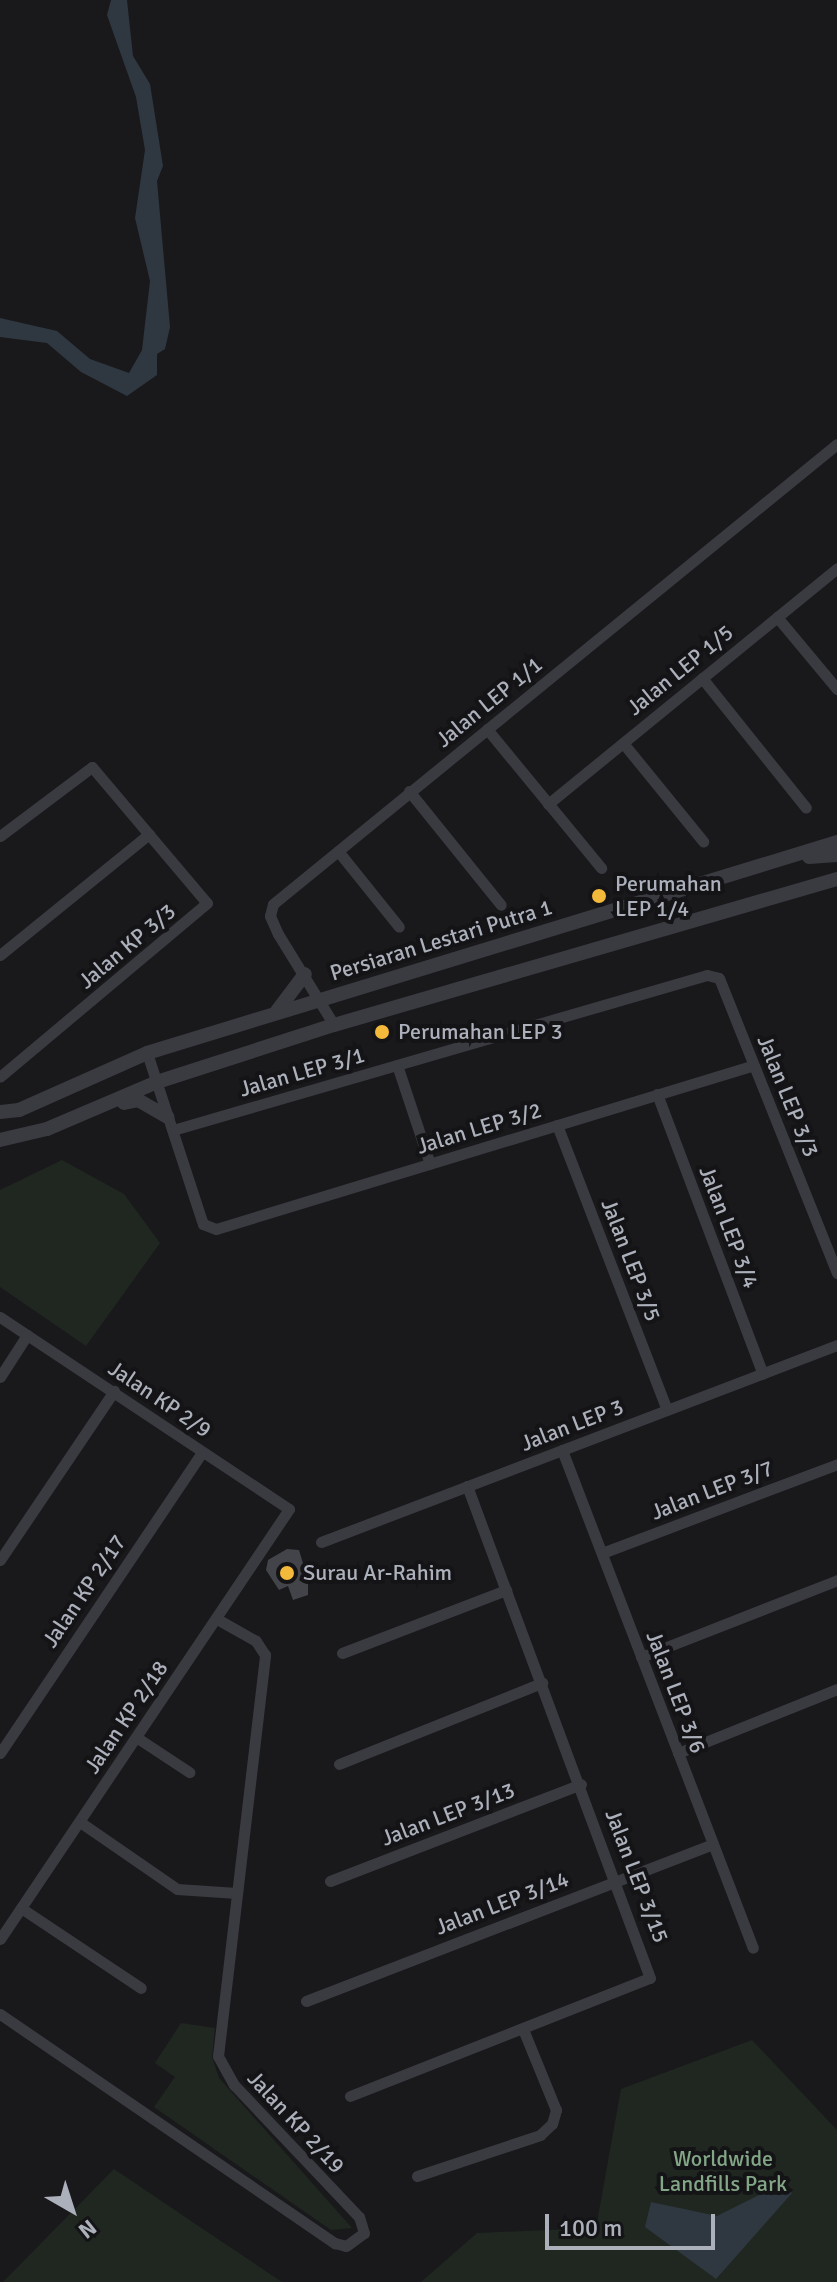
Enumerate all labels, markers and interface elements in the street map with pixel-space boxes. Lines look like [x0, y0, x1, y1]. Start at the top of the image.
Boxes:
street label: Jalan LEP 1/5 [622, 619, 738, 721]
street label: Jalan LEP 1/1 [431, 651, 547, 753]
place label: Perumahan LEP 1/4 [615, 870, 722, 922]
marker: Perumahan LEP 1/4 [590, 887, 608, 905]
street label: Persiaran Lestari Putra 1 [327, 894, 555, 986]
street label: Jalan KP 3/3 [73, 898, 181, 994]
place label: Perumahan LEP 3 [398, 1019, 563, 1045]
marker: Perumahan LEP 3 [373, 1023, 391, 1041]
street label: Jalan LEP 3/3 [752, 1031, 824, 1161]
street label: Jalan LEP 3/1 [236, 1042, 368, 1102]
street label: Jalan LEP 3/2 [413, 1097, 545, 1159]
street label: Jalan LEP 3/4 [694, 1162, 764, 1292]
street label: Jalan LEP 3/5 [596, 1195, 666, 1325]
street label: Jalan KP 2/9 [104, 1355, 216, 1443]
street label: Jalan LEP 3 [517, 1393, 627, 1457]
street label: Jalan LEP 3/7 [647, 1455, 777, 1525]
street label: Jalan KP 2/17 [37, 1530, 131, 1652]
place label: Surau Ar-Rahim [303, 1560, 452, 1586]
marker: Surau Ar-Rahim [278, 1564, 296, 1582]
street label: Jalan LEP 3/6 [641, 1627, 711, 1757]
street label: Jalan KP 2/18 [79, 1656, 173, 1778]
street label: Jalan LEP 3/13 [378, 1776, 518, 1852]
street label: Jalan LEP 3/15 [599, 1806, 675, 1946]
street label: Jalan LEP 3/14 [432, 1865, 572, 1941]
street label: Jalan KP 2/19 [242, 2065, 350, 2179]
park label: Worldwide Landfills Park [659, 2145, 787, 2196]
north arrow [32, 2170, 112, 2250]
scale bar [549, 2198, 719, 2248]
text: 100 m [559, 2213, 622, 2243]
text: N [73, 2214, 102, 2244]

